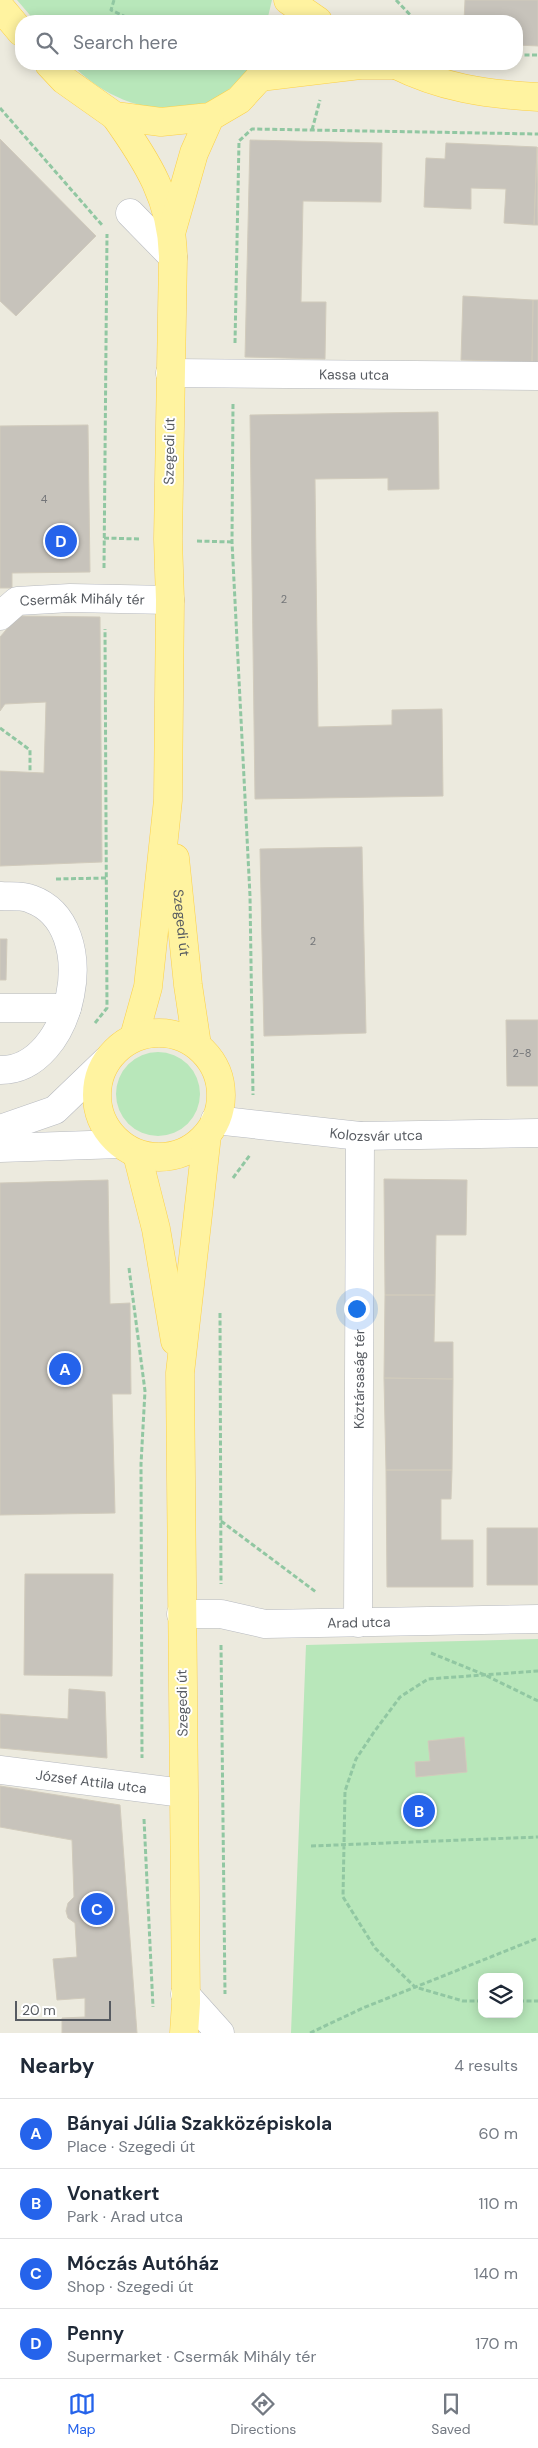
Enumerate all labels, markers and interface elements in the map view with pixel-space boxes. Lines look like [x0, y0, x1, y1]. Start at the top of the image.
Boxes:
search box [15, 15, 523, 70]
icon: search [33, 29, 61, 57]
text: Search here [73, 30, 178, 55]
street label: Kassa utca [319, 365, 389, 384]
street label: Szegedi út [159, 417, 179, 485]
house number: 4 [41, 492, 48, 506]
pin: D [45, 522, 77, 560]
street label: Csermák Mihály tér [19, 589, 145, 610]
house number: 2 [281, 592, 287, 606]
street label: Szegedi út [169, 888, 194, 957]
house number: 2 [310, 934, 316, 948]
house number: 2-8 [513, 1046, 531, 1060]
street label: Kolozsvár utca [329, 1124, 423, 1145]
your location [344, 1296, 370, 1322]
street label: Köztársaság tér [350, 1329, 368, 1429]
pin: A [49, 1350, 81, 1388]
street label: Arad utca [327, 1613, 391, 1632]
street label: Szegedi út [172, 1669, 192, 1737]
street label: József Attila utca [35, 1766, 148, 1797]
pin: B [403, 1792, 435, 1830]
pin: C [81, 1890, 113, 1928]
map controls [478, 1973, 523, 2018]
button: layers [478, 1973, 523, 2018]
scale bar [15, 1998, 111, 2021]
text: 20 m [22, 2001, 56, 2019]
text: Nearby [20, 2052, 94, 2080]
text: 4 results [454, 2055, 518, 2076]
text: Bányai Júlia Szakközépiskola [67, 2111, 332, 2136]
text: A [30, 2123, 42, 2144]
text: 60 m [478, 2123, 518, 2144]
text: Place · Szegedi út [67, 2136, 195, 2157]
text: Vonatkert [67, 2181, 159, 2206]
text: B [31, 2193, 41, 2214]
text: 110 m [479, 2193, 518, 2214]
text: Park · Arad utca [67, 2206, 183, 2227]
text: Móczás Autóház [67, 2251, 219, 2276]
text: C [30, 2263, 42, 2284]
text: 140 m [474, 2263, 518, 2284]
text: Shop · Szegedi út [67, 2276, 194, 2297]
text: Penny [67, 2321, 124, 2346]
text: D [30, 2333, 42, 2354]
text: 170 m [475, 2333, 518, 2354]
text: Supermarket · Csermák Mihály tér [67, 2346, 316, 2367]
tab: Map [67, 2390, 96, 2438]
tab: Directions [231, 2390, 296, 2438]
tab: Saved [431, 2390, 471, 2438]

